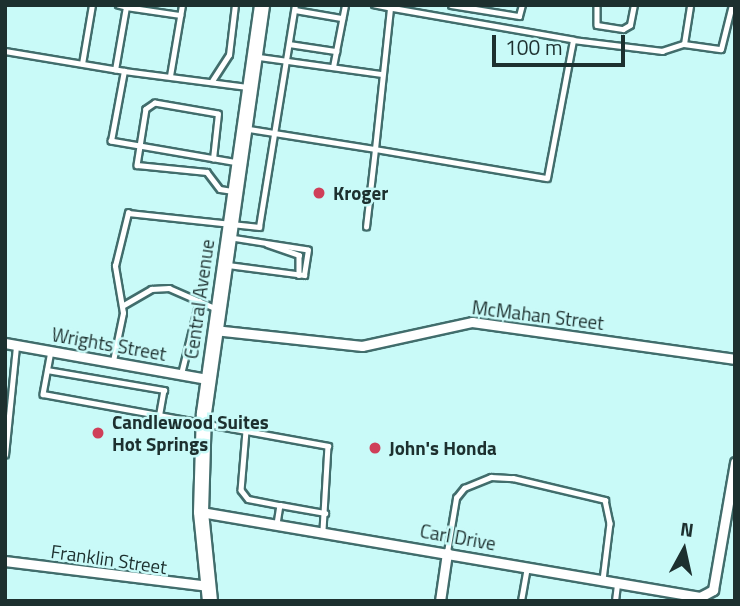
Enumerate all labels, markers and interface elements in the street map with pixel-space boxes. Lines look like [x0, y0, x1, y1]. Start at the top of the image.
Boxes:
scale bar [495, 21, 628, 65]
text: 100 m [505, 31, 562, 63]
place label: Kroger [333, 182, 388, 204]
marker: Kroger [311, 185, 327, 201]
street label: Central Avenue [179, 238, 219, 360]
street label: McMahan Street [471, 296, 605, 334]
street label: Wrights Street [50, 323, 168, 365]
place label: Candlewood Suites Hot Springs [112, 411, 269, 455]
marker: Candlewood Suites Hot Springs [90, 425, 106, 441]
place label: John's Honda [389, 437, 497, 459]
marker: John's Honda [367, 440, 383, 456]
text: N [678, 513, 696, 544]
north arrow [649, 515, 719, 585]
street label: Carl Drive [418, 519, 498, 555]
street label: Franklin Street [50, 540, 168, 578]

